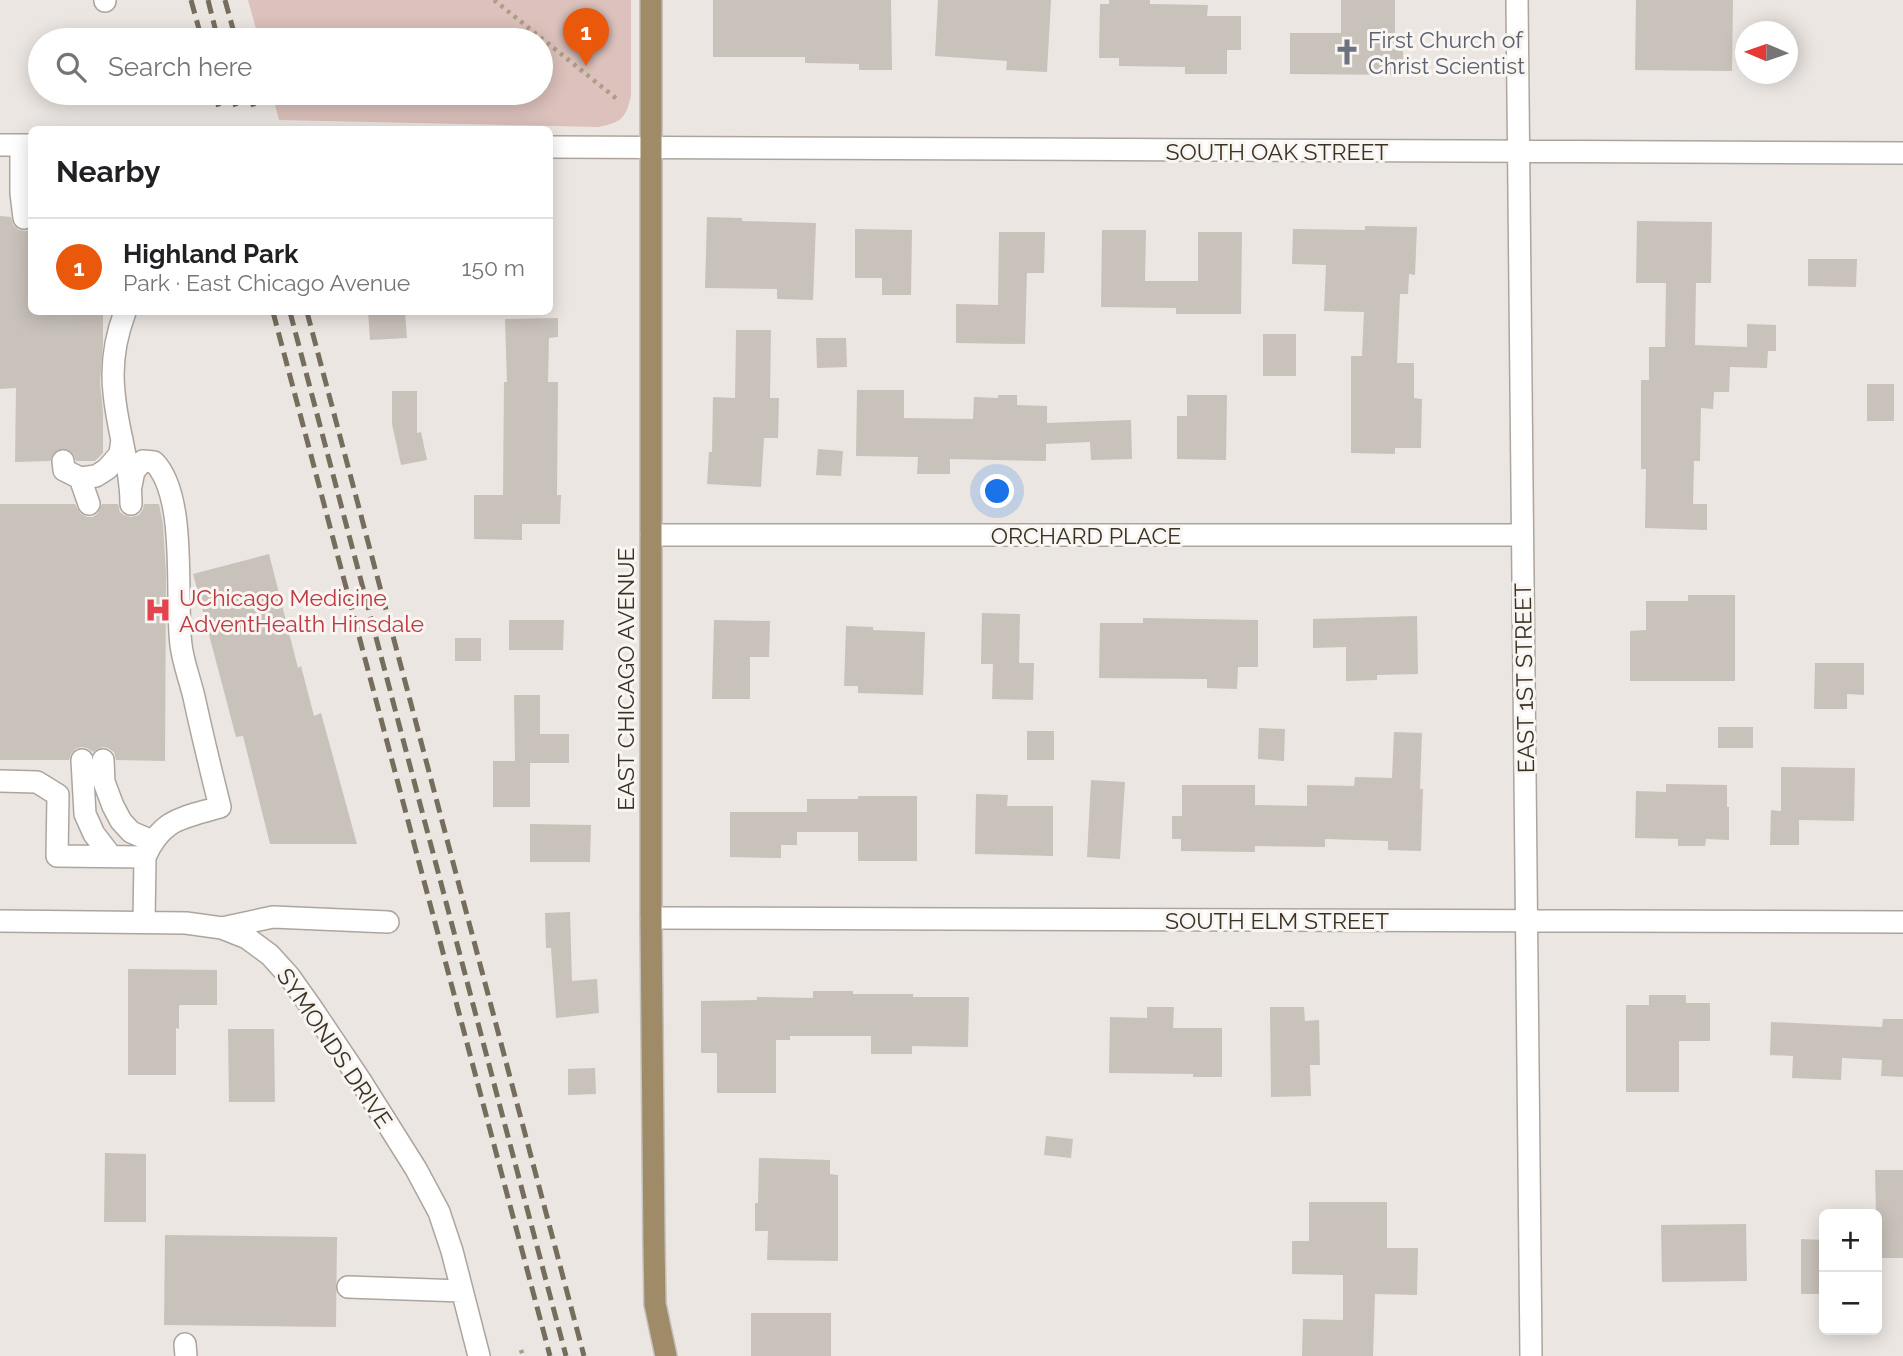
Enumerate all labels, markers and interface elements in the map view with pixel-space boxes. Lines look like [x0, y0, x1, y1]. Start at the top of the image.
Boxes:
pin: 1 [563, 8, 609, 66]
north arrow [1735, 21, 1798, 84]
place label: First Church of Christ Scientist [1368, 26, 1525, 79]
search box [28, 28, 553, 105]
church icon: First Church of Christ Scientist [1332, 37, 1362, 67]
icon: search [52, 48, 90, 86]
text: Search here [108, 52, 252, 82]
street label: SOUTH OAK STREET [1165, 138, 1389, 165]
text: Nearby [56, 154, 160, 189]
text: Highland Park [123, 239, 299, 269]
text: 1 [73, 254, 85, 281]
text: 150 m [462, 254, 525, 281]
text: Park · East Chicago Avenue [123, 269, 410, 296]
your location [980, 474, 1014, 508]
street label: ORCHARD PLACE [991, 522, 1181, 549]
street label: EAST CHICAGO AVENUE [612, 547, 639, 811]
street label: EAST 1ST STREET [1509, 583, 1539, 773]
place label: UChicago Medicine AdventHealth Hinsdale [179, 584, 424, 637]
hospital icon: UChicago Medicine AdventHealth Hinsdale [143, 595, 173, 625]
street label: SOUTH ELM STREET [1165, 907, 1389, 934]
street label: SYMONDS DRIVE [272, 963, 398, 1133]
map controls [1819, 1209, 1882, 1335]
button: + [1819, 1209, 1882, 1272]
button: − [1819, 1272, 1882, 1335]

